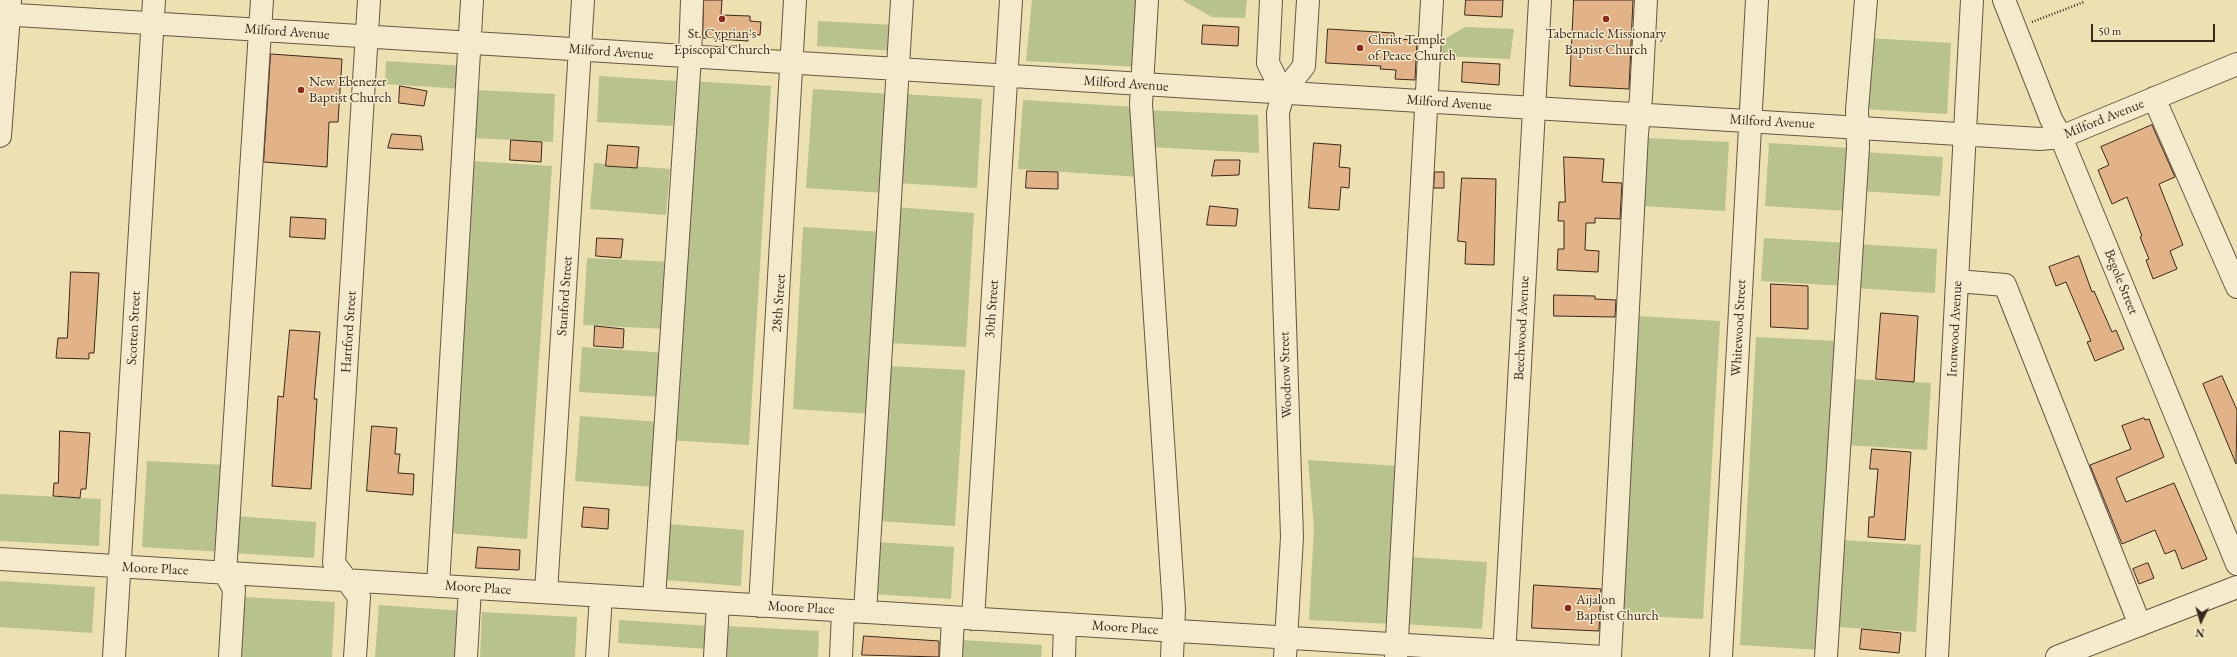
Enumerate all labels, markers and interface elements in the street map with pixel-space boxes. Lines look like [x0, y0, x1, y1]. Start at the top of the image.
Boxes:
marker: St. Cyprian's Episcopal Church [717, 14, 727, 24]
marker: Tabernacle Missionary Baptist Church [1601, 14, 1611, 24]
scale bar [2093, 16, 2217, 42]
street label: Milford Avenue [244, 21, 330, 43]
text: 50 m [2098, 23, 2121, 39]
place label: St. Cyprian's Episcopal Church [674, 26, 770, 58]
place label: Tabernacle Missionary Baptist Church [1546, 26, 1666, 58]
place label: Christ Temple of Peace Church [1368, 32, 1456, 64]
street label: Milford Avenue [568, 41, 654, 63]
marker: Christ Temple of Peace Church [1355, 43, 1365, 53]
street label: Milford Avenue [1083, 73, 1169, 95]
place label: New Ebenezer Baptist Church [309, 74, 392, 106]
marker: New Ebenezer Baptist Church [296, 85, 306, 95]
street label: Milford Avenue [1406, 92, 1492, 114]
street label: Milford Avenue [2061, 95, 2147, 143]
street label: Milford Avenue [1729, 111, 1815, 133]
street label: Begole Street [2100, 247, 2142, 317]
street label: Stanford Street [554, 255, 576, 337]
street label: 28th Street [769, 273, 789, 333]
street label: Beechwood Avenue [1511, 275, 1533, 381]
street label: 30th Street [982, 279, 1002, 339]
street label: Whitewood Street [1728, 279, 1750, 377]
street label: Ironwood Avenue [1944, 280, 1966, 378]
street label: Hartford Street [338, 290, 360, 374]
street label: Scotten Street [124, 291, 144, 365]
street label: Woodrow Street [1276, 331, 1296, 419]
street label: Moore Place [121, 559, 189, 579]
street label: Moore Place [444, 577, 512, 599]
place label: Aijalon Baptist Church [1576, 592, 1659, 624]
street label: Moore Place [767, 598, 835, 618]
north arrow [2181, 601, 2221, 641]
marker: Aijalon Baptist Church [1563, 603, 1573, 613]
street label: Moore Place [1091, 617, 1159, 639]
text: N [2195, 626, 2205, 640]

